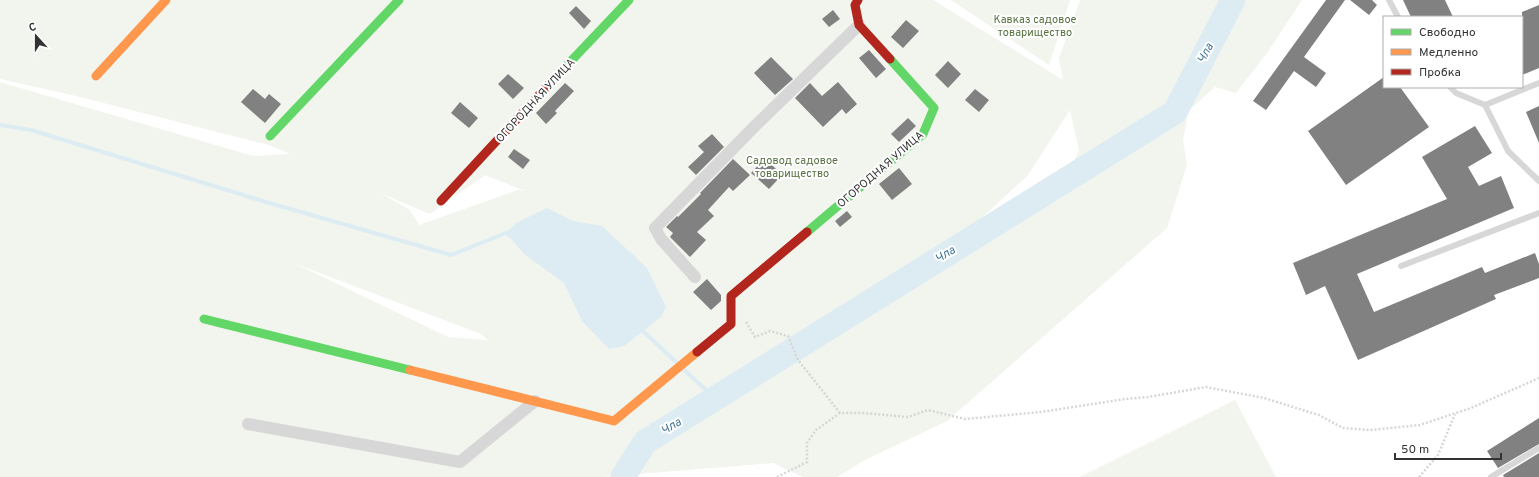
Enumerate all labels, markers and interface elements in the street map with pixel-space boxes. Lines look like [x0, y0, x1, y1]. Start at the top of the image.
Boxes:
park label: Кавказ садовое товарищество [993, 13, 1077, 40]
north arrow [16, 16, 56, 56]
legend [1383, 16, 1523, 88]
text: С [27, 20, 39, 35]
text: Свободно [1419, 25, 1476, 41]
water label: Чла [1194, 40, 1218, 66]
text: Медленно [1419, 45, 1479, 61]
street label: ОГОРОДНАЯ УЛИЦА [493, 56, 578, 146]
text: Пробка [1419, 65, 1461, 81]
street label: ОГОРОДНАЯ УЛИЦА [835, 128, 927, 211]
park label: Садовод садовое товарищество [746, 154, 838, 181]
water label: Чла [932, 242, 959, 267]
water label: Чла [658, 414, 685, 439]
scale bar [1395, 435, 1501, 461]
text: 50 m [1401, 442, 1429, 458]

